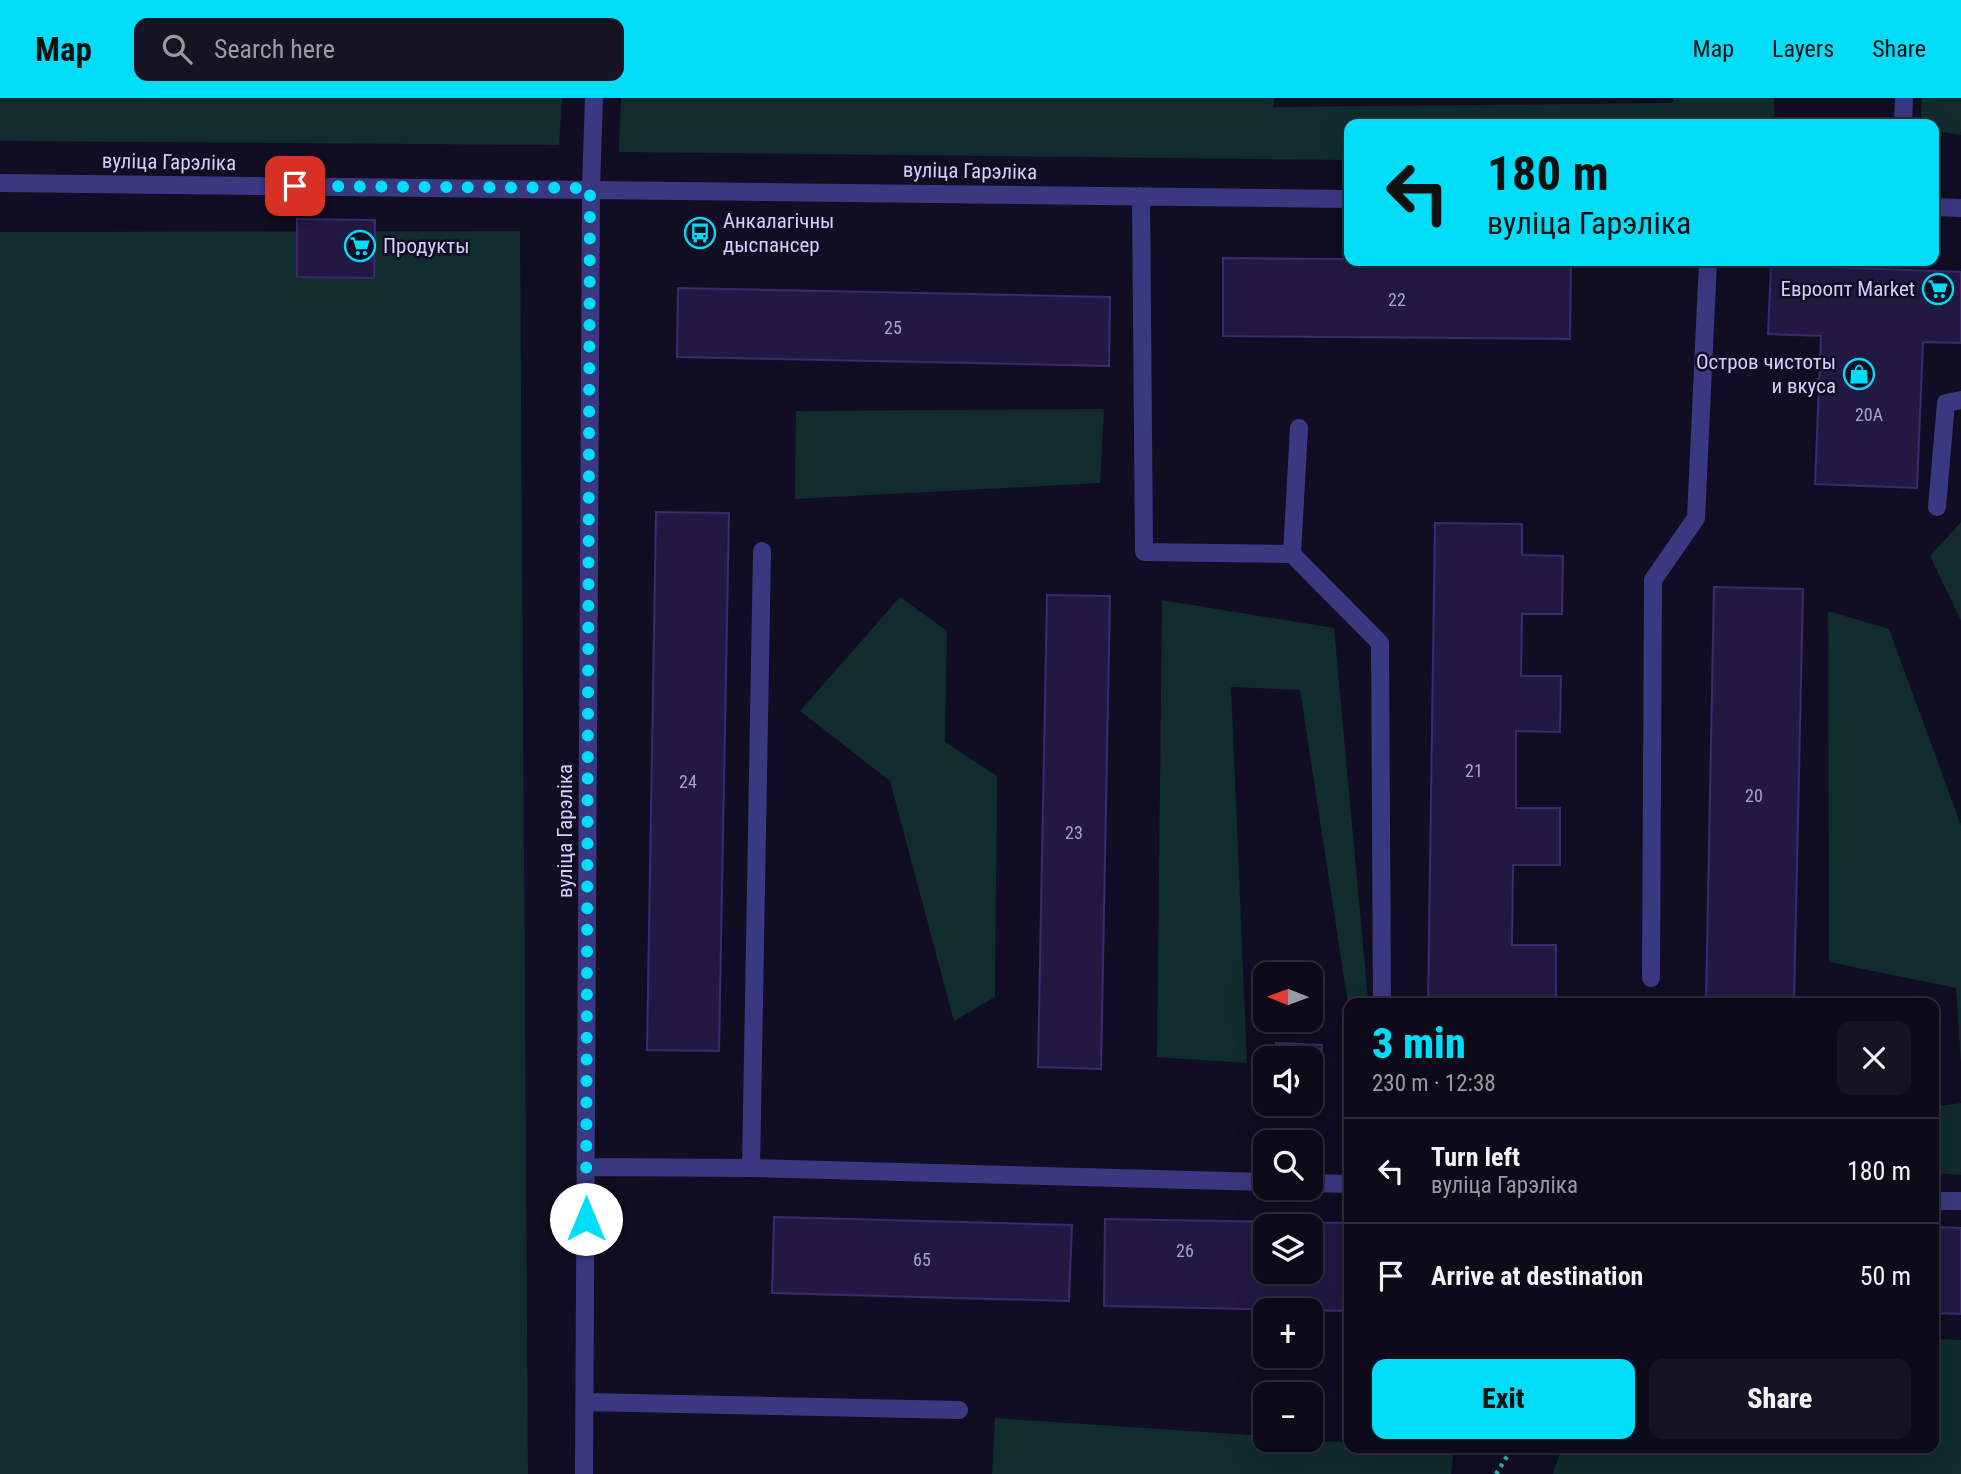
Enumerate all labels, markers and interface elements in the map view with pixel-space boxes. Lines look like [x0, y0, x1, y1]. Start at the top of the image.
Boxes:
search box [134, 18, 624, 81]
text: Map [35, 30, 92, 69]
icon: search [158, 30, 196, 68]
text: Search here [214, 34, 335, 64]
text: Map [1693, 35, 1734, 63]
text: Layers [1772, 35, 1834, 63]
text: Share [1872, 35, 1926, 63]
text: 180 m [1487, 145, 1609, 202]
icon: left [1372, 147, 1463, 238]
street label: вуліца Гарэліка [102, 149, 236, 175]
pin [265, 156, 325, 216]
street label: вуліца Гарэліка [903, 158, 1037, 184]
icon: arrive [276, 167, 314, 205]
text: вуліца Гарэліка [1487, 204, 1691, 242]
place label: Анкалагічны дыспансер [723, 209, 834, 257]
bus stop icon: Анкалагічны дыспансер [683, 216, 717, 250]
supermarket icon: Продукты [343, 229, 377, 263]
place label: Продукты [383, 234, 470, 258]
supermarket icon: Евроопт Market [1921, 272, 1955, 306]
place label: Евроопт Market [1780, 277, 1915, 301]
house number: 22 [1388, 289, 1406, 310]
house number: 25 [884, 317, 902, 338]
place label: Остров чистоты и вкуса [1696, 350, 1836, 398]
shop icon: Остров чистоты и вкуса [1842, 357, 1876, 391]
house number: 20А [1855, 404, 1884, 425]
house number: 21 [1465, 760, 1483, 781]
street label: вуліца Гарэліка [553, 764, 577, 898]
house number: 24 [679, 771, 697, 792]
house number: 20 [1745, 785, 1763, 806]
house number: 23 [1065, 822, 1083, 843]
north arrow [1253, 962, 1323, 1032]
map controls [1253, 962, 1323, 1452]
text: 3 min [1372, 1019, 1466, 1068]
button: close [1837, 1021, 1911, 1095]
button: sound [1253, 1046, 1323, 1116]
text: 230 m · 12:38 [1372, 1070, 1496, 1097]
button: search [1253, 1130, 1323, 1200]
text: Turn left [1431, 1142, 1520, 1172]
icon: left [1372, 1152, 1410, 1190]
text: 180 m [1847, 1156, 1911, 1186]
text: вуліца Гарэліка [1431, 1172, 1578, 1199]
position arrow [549, 1182, 623, 1256]
button: layers [1253, 1214, 1323, 1284]
house number: 26 [1176, 1240, 1194, 1261]
house number: 65 [913, 1249, 931, 1270]
icon: arrive [1372, 1257, 1410, 1295]
text: Arrive at destination [1431, 1261, 1643, 1291]
text: 50 m [1860, 1261, 1911, 1291]
button: + [1253, 1298, 1323, 1368]
button: Exit [1372, 1359, 1635, 1439]
button: Share [1649, 1359, 1911, 1439]
button: − [1253, 1382, 1323, 1452]

